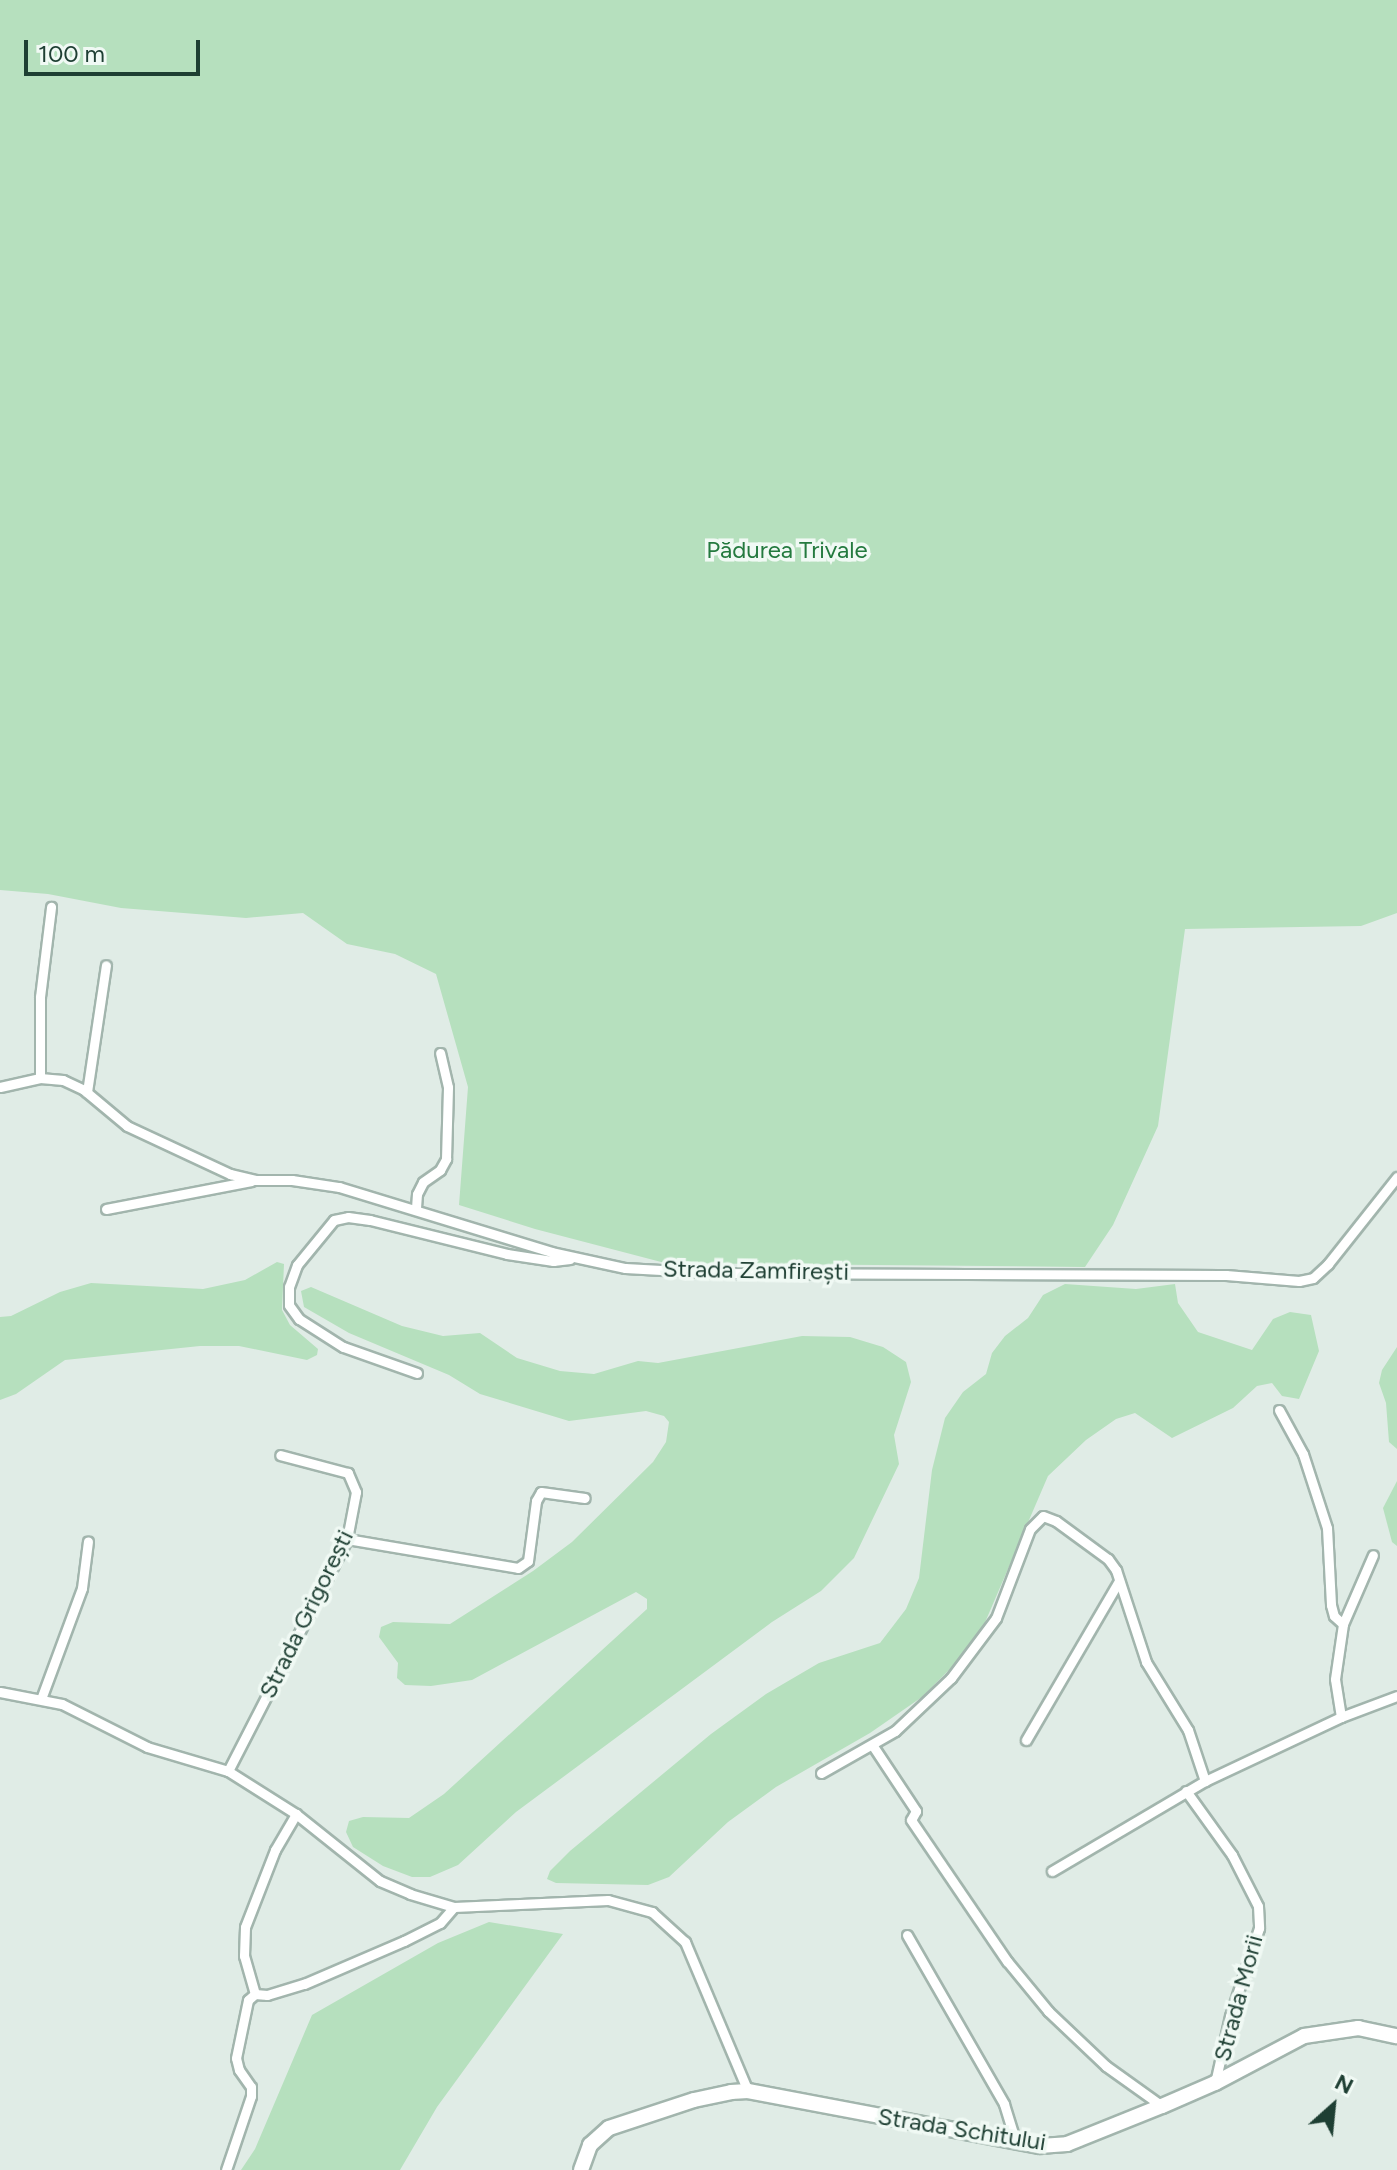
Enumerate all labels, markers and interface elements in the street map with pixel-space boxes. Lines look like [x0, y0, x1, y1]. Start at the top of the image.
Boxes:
scale bar [28, 24, 204, 74]
text: 100 m [38, 39, 105, 68]
park label: Pădurea Trivale [706, 536, 868, 564]
street label: Strada Zamfirești [663, 1254, 849, 1286]
street label: Strada Grigorești [253, 1525, 359, 1703]
street label: Strada Morii [1207, 1932, 1269, 2064]
north arrow [1293, 2066, 1373, 2146]
text: N [1330, 2068, 1358, 2100]
street label: Strada Schitului [876, 2101, 1048, 2157]

